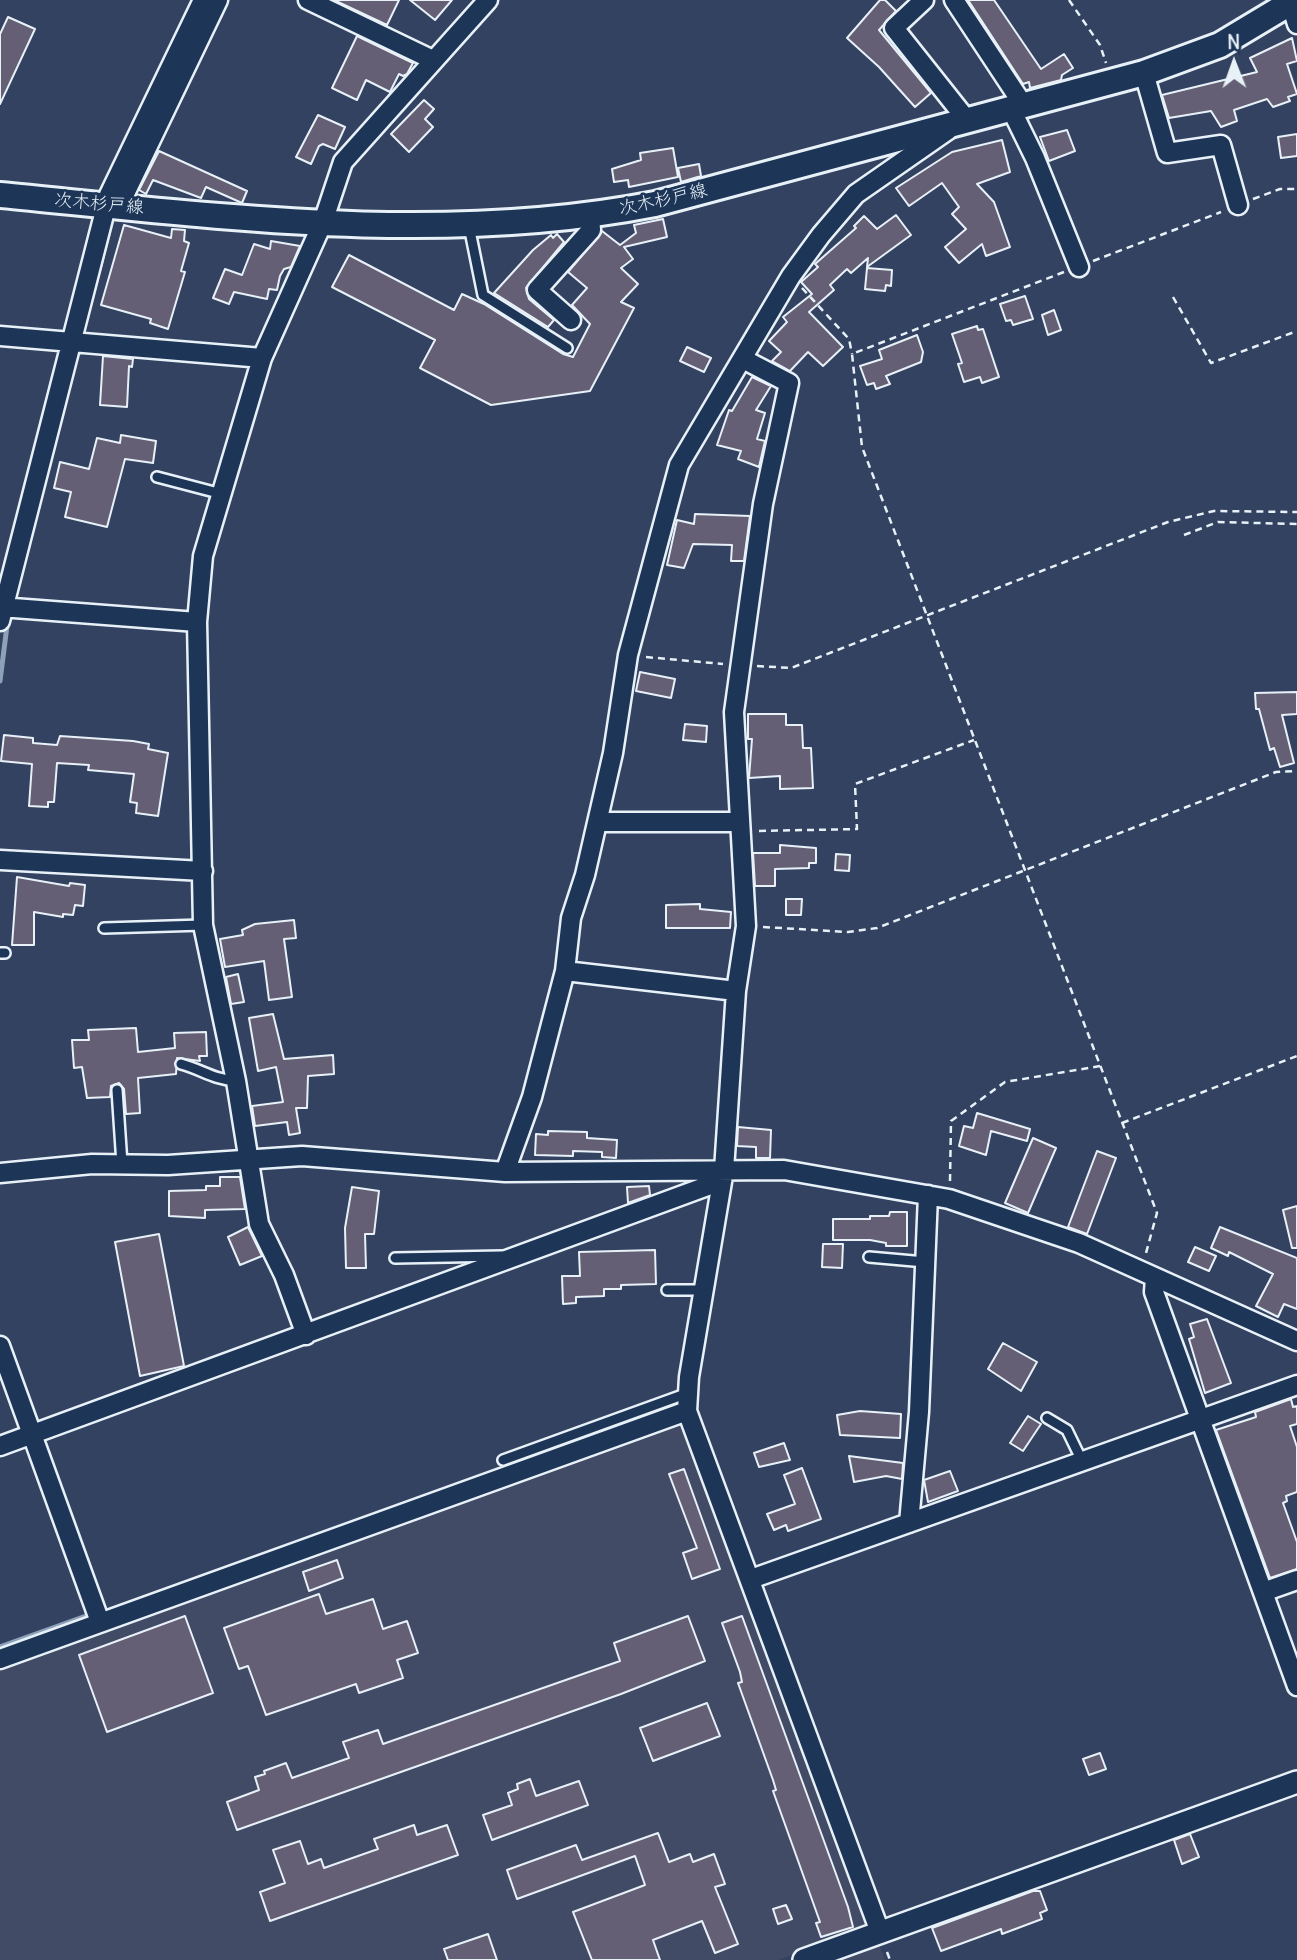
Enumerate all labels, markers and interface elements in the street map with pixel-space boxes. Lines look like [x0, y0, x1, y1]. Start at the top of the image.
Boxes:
north arrow [1199, 28, 1269, 98]
text: N [1227, 30, 1240, 54]
street label: 次木杉戸線 [617, 179, 709, 221]
street label: 次木杉戸線 [53, 189, 145, 219]

